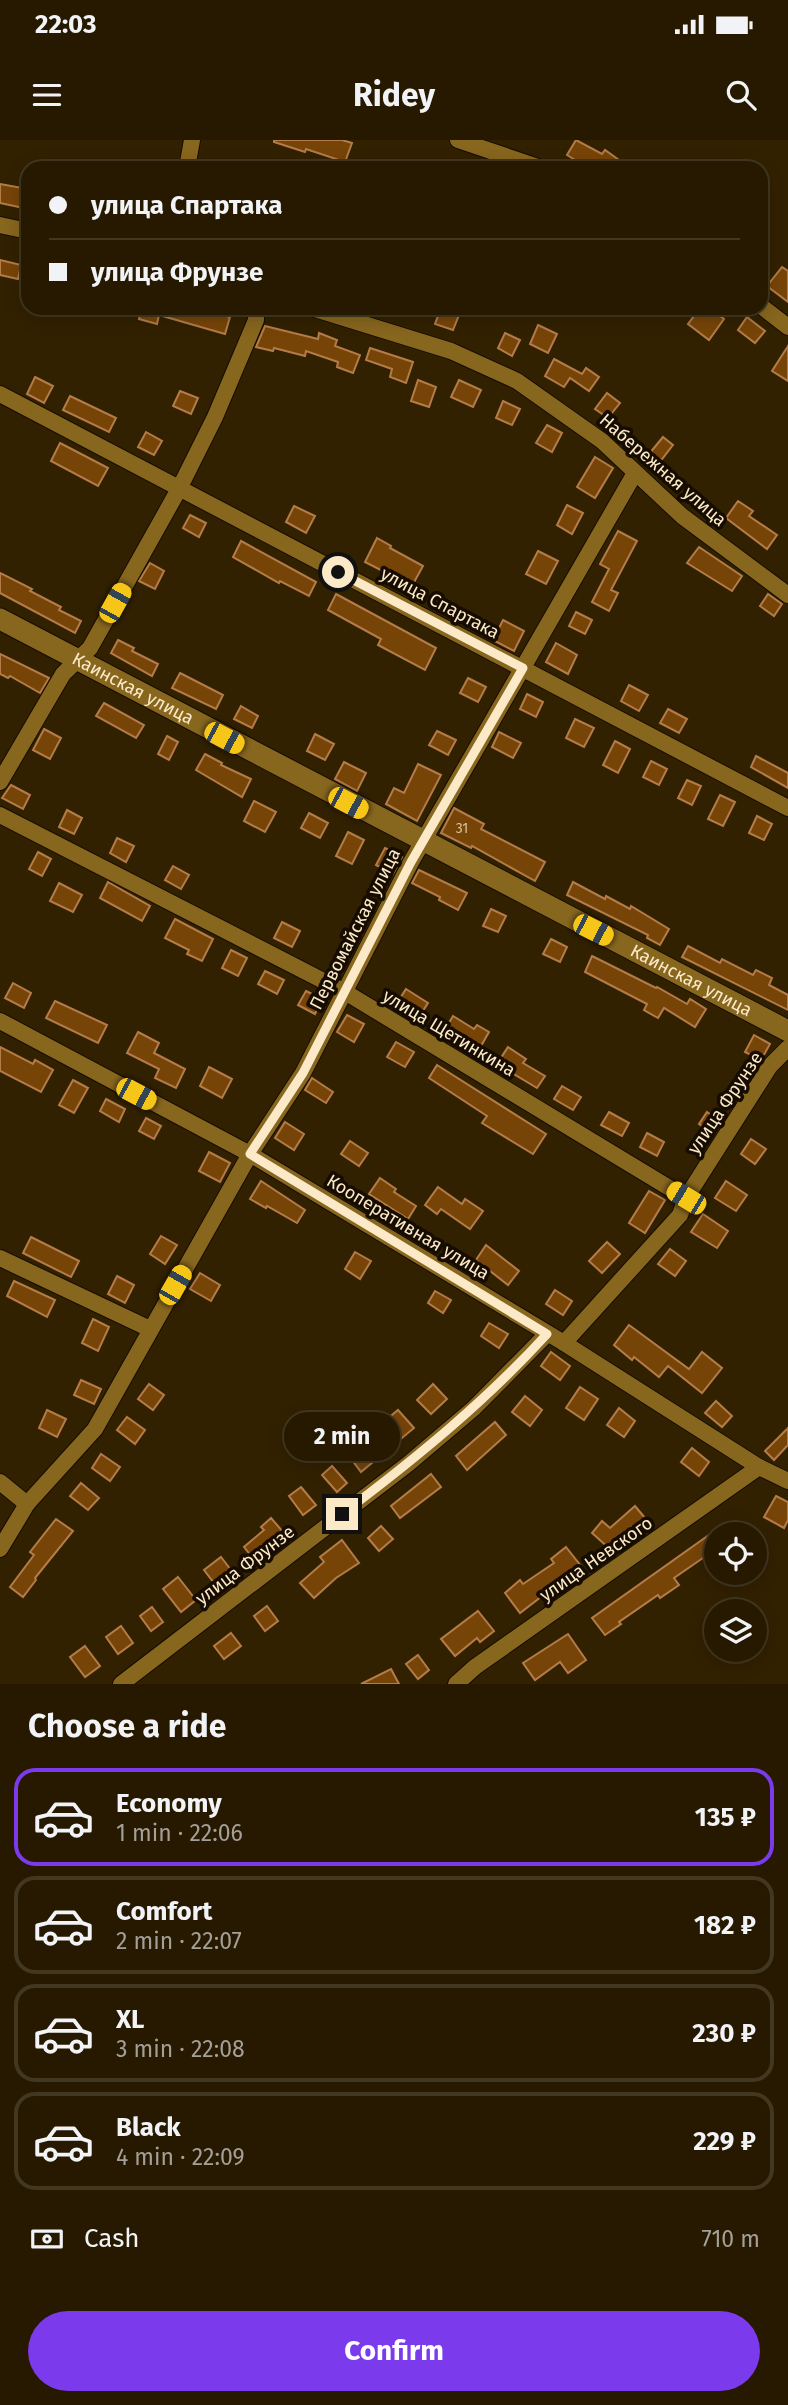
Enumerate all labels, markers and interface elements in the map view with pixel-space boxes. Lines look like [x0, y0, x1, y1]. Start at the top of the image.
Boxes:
text: 22:03 [35, 9, 97, 40]
icon: menu [28, 76, 66, 114]
text: Ridey [353, 76, 435, 114]
icon: search [722, 76, 760, 114]
text: улица Спартака [91, 190, 283, 221]
text: улица Фрунзе [91, 257, 263, 288]
street label: Набережная улица [595, 409, 731, 531]
route start [322, 556, 354, 588]
street label: улица Спартака [377, 562, 503, 644]
car [96, 580, 135, 626]
street label: Каинская улица [68, 648, 197, 729]
car [201, 719, 248, 757]
car [325, 784, 372, 822]
house number: 31 [456, 820, 468, 837]
street label: Первомайская улица [305, 845, 405, 1013]
car [570, 911, 617, 949]
street label: Каинская улица [627, 940, 756, 1021]
street label: улица Щетинкина [379, 985, 519, 1081]
street label: улица Фрунзе [683, 1048, 767, 1158]
car [113, 1075, 160, 1113]
street label: Кооперативная улица [323, 1170, 493, 1284]
car [663, 1178, 710, 1218]
car [156, 1262, 195, 1308]
callout: 2 min [284, 1412, 400, 1462]
text: 2 min [314, 1422, 370, 1450]
route end [326, 1498, 358, 1530]
street label: улица Невского [535, 1512, 657, 1606]
street label: улица Фрунзе [191, 1521, 299, 1609]
map controls [704, 1522, 767, 1662]
button: locate [704, 1522, 767, 1585]
button: layers [704, 1599, 767, 1662]
text: Choose a ride [28, 1707, 226, 1745]
icon: car [32, 1786, 95, 1849]
text: Economy [116, 1788, 222, 1819]
text: 135 ₽ [695, 1802, 756, 1833]
text: 1 min · 22:06 [116, 1819, 243, 1847]
icon: car [32, 1894, 95, 1957]
text: Comfort [116, 1896, 212, 1927]
text: 182 ₽ [694, 1910, 756, 1941]
text: 2 min · 22:07 [116, 1927, 242, 1955]
icon: car [32, 2002, 95, 2065]
text: XL [116, 2004, 144, 2035]
text: 230 ₽ [692, 2018, 756, 2049]
text: 3 min · 22:08 [116, 2035, 245, 2063]
icon: car [32, 2110, 95, 2173]
text: Black [116, 2112, 181, 2143]
text: 229 ₽ [693, 2126, 756, 2157]
text: 4 min · 22:09 [116, 2143, 245, 2171]
icon: cash [28, 2220, 66, 2258]
text: Cash [84, 2223, 140, 2254]
text: 710 m [702, 2225, 760, 2253]
button: Confirm [28, 2311, 760, 2391]

